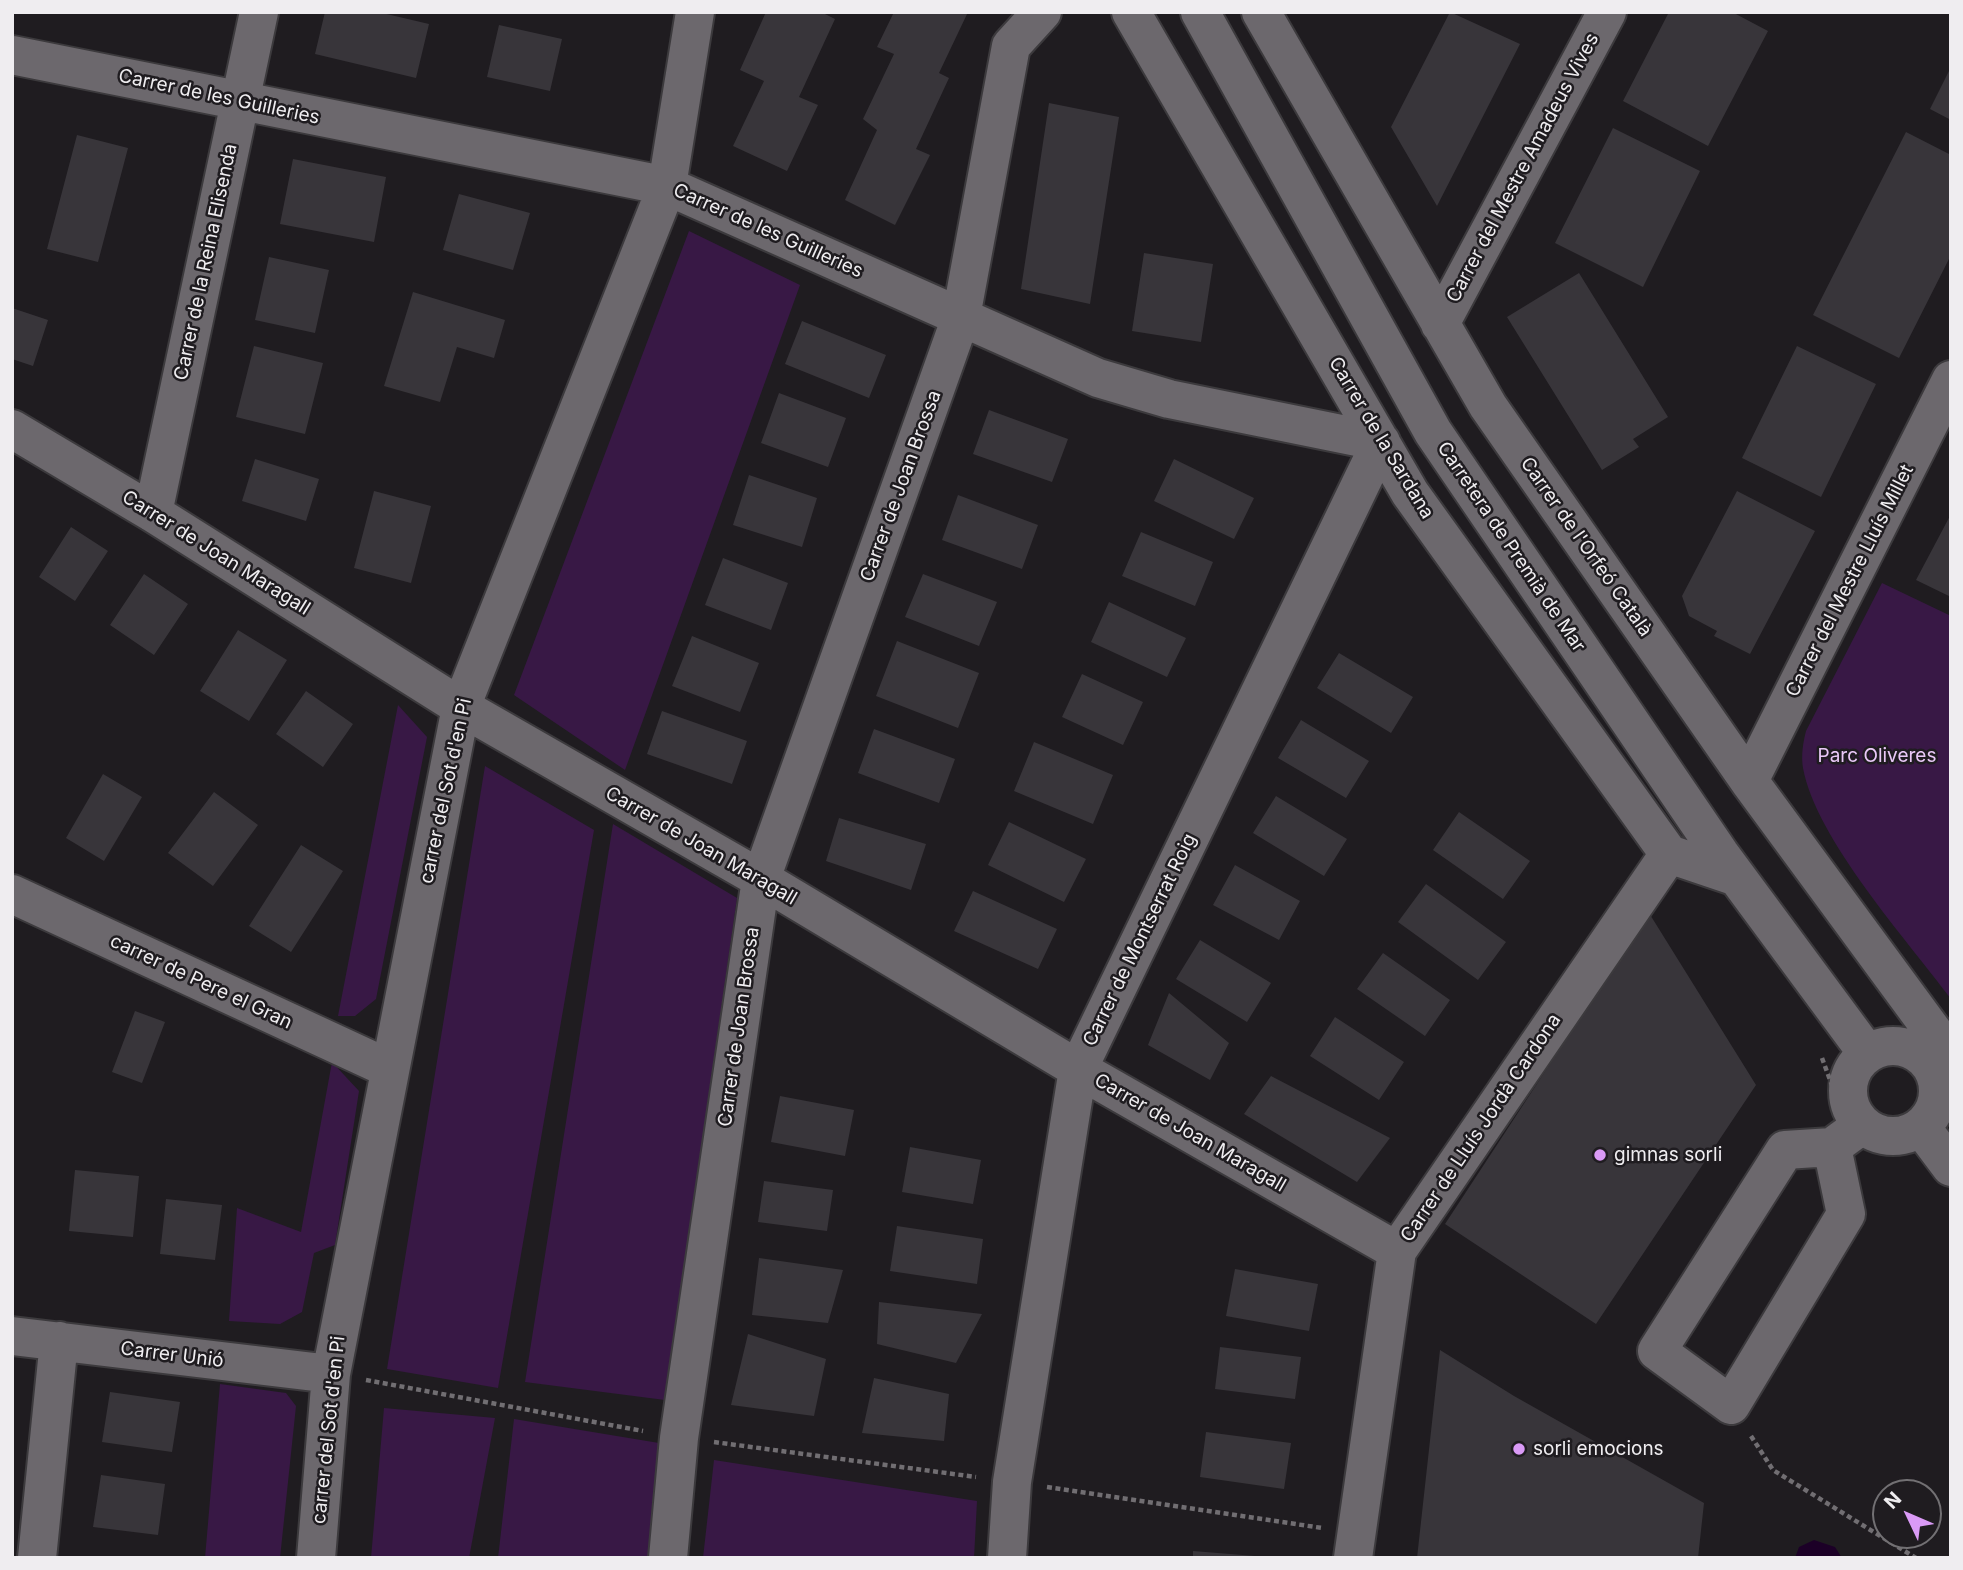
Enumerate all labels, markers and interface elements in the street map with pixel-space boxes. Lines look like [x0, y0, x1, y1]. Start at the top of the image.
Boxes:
street label: Carrer del Mestre Amadeus Vives [1442, 29, 1604, 307]
street label: Carrer de les Guilleries [116, 65, 322, 129]
street label: Carrer de la Reina Elisenda [170, 142, 242, 382]
street label: Carrer de les Guilleries [670, 179, 866, 283]
street label: Carrer de la Sardana [1324, 353, 1438, 523]
street label: Carrer de Joan Brossa [856, 387, 946, 585]
street label: Carretera de Premià de Mar [1432, 438, 1590, 656]
street label: Carrer de l'Orfeó Català [1515, 453, 1657, 641]
street label: Carrer del Mestre Lluís Millet [1781, 461, 1919, 701]
street label: Carrer de Joan Maragall [118, 486, 314, 620]
street label: carrer del Sot d'en Pi [415, 696, 477, 886]
park label: Parc Oliveres [1818, 745, 1936, 767]
street label: Carrer de Joan Maragall [601, 782, 801, 910]
street label: Carrer de Montserrat Roig [1079, 830, 1201, 1050]
street label: Carrer de Joan Brossa [714, 926, 764, 1128]
street label: carrer de Pere el Gran [106, 930, 296, 1034]
street label: Carrer de Lluís Jordà Cardona [1396, 1010, 1566, 1246]
street label: Carrer de Joan Maragall [1090, 1069, 1290, 1197]
place label: gimnas sorli [1614, 1144, 1722, 1166]
marker: gimnas sorli [1592, 1147, 1608, 1163]
street label: carrer del Sot d'en Pi [308, 1335, 350, 1525]
street label: Carrer Unió [119, 1337, 225, 1373]
place label: sorli emocions [1533, 1438, 1664, 1460]
marker: sorli emocions [1511, 1441, 1527, 1457]
north arrow [1872, 1479, 1942, 1549]
text: N [1880, 1487, 1906, 1514]

